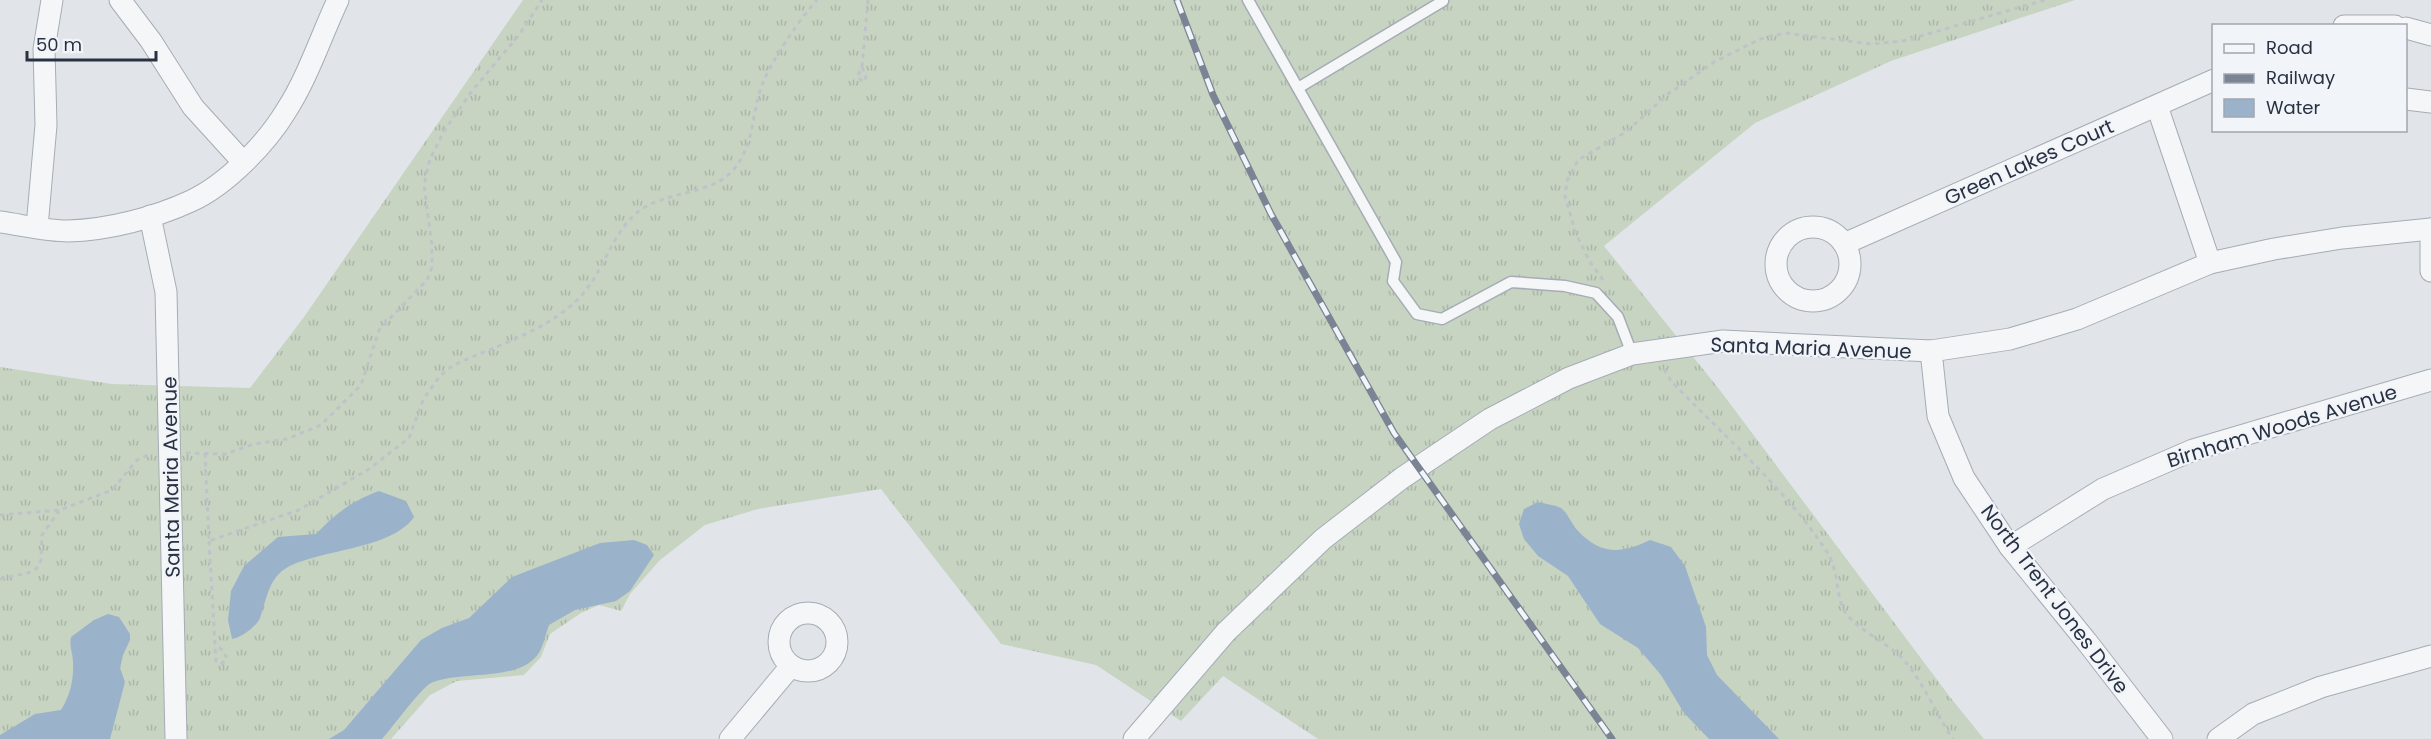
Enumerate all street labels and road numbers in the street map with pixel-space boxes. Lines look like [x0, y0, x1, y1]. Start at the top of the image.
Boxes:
street label: Green Lakes Court [1940, 112, 2118, 212]
street label: Santa Maria Avenue [1710, 330, 1912, 366]
street label: Santa Maria Avenue [155, 376, 187, 578]
street label: Birnham Woods Avenue [2164, 378, 2400, 474]
street label: North Trent Jones Drive [1974, 499, 2136, 699]

